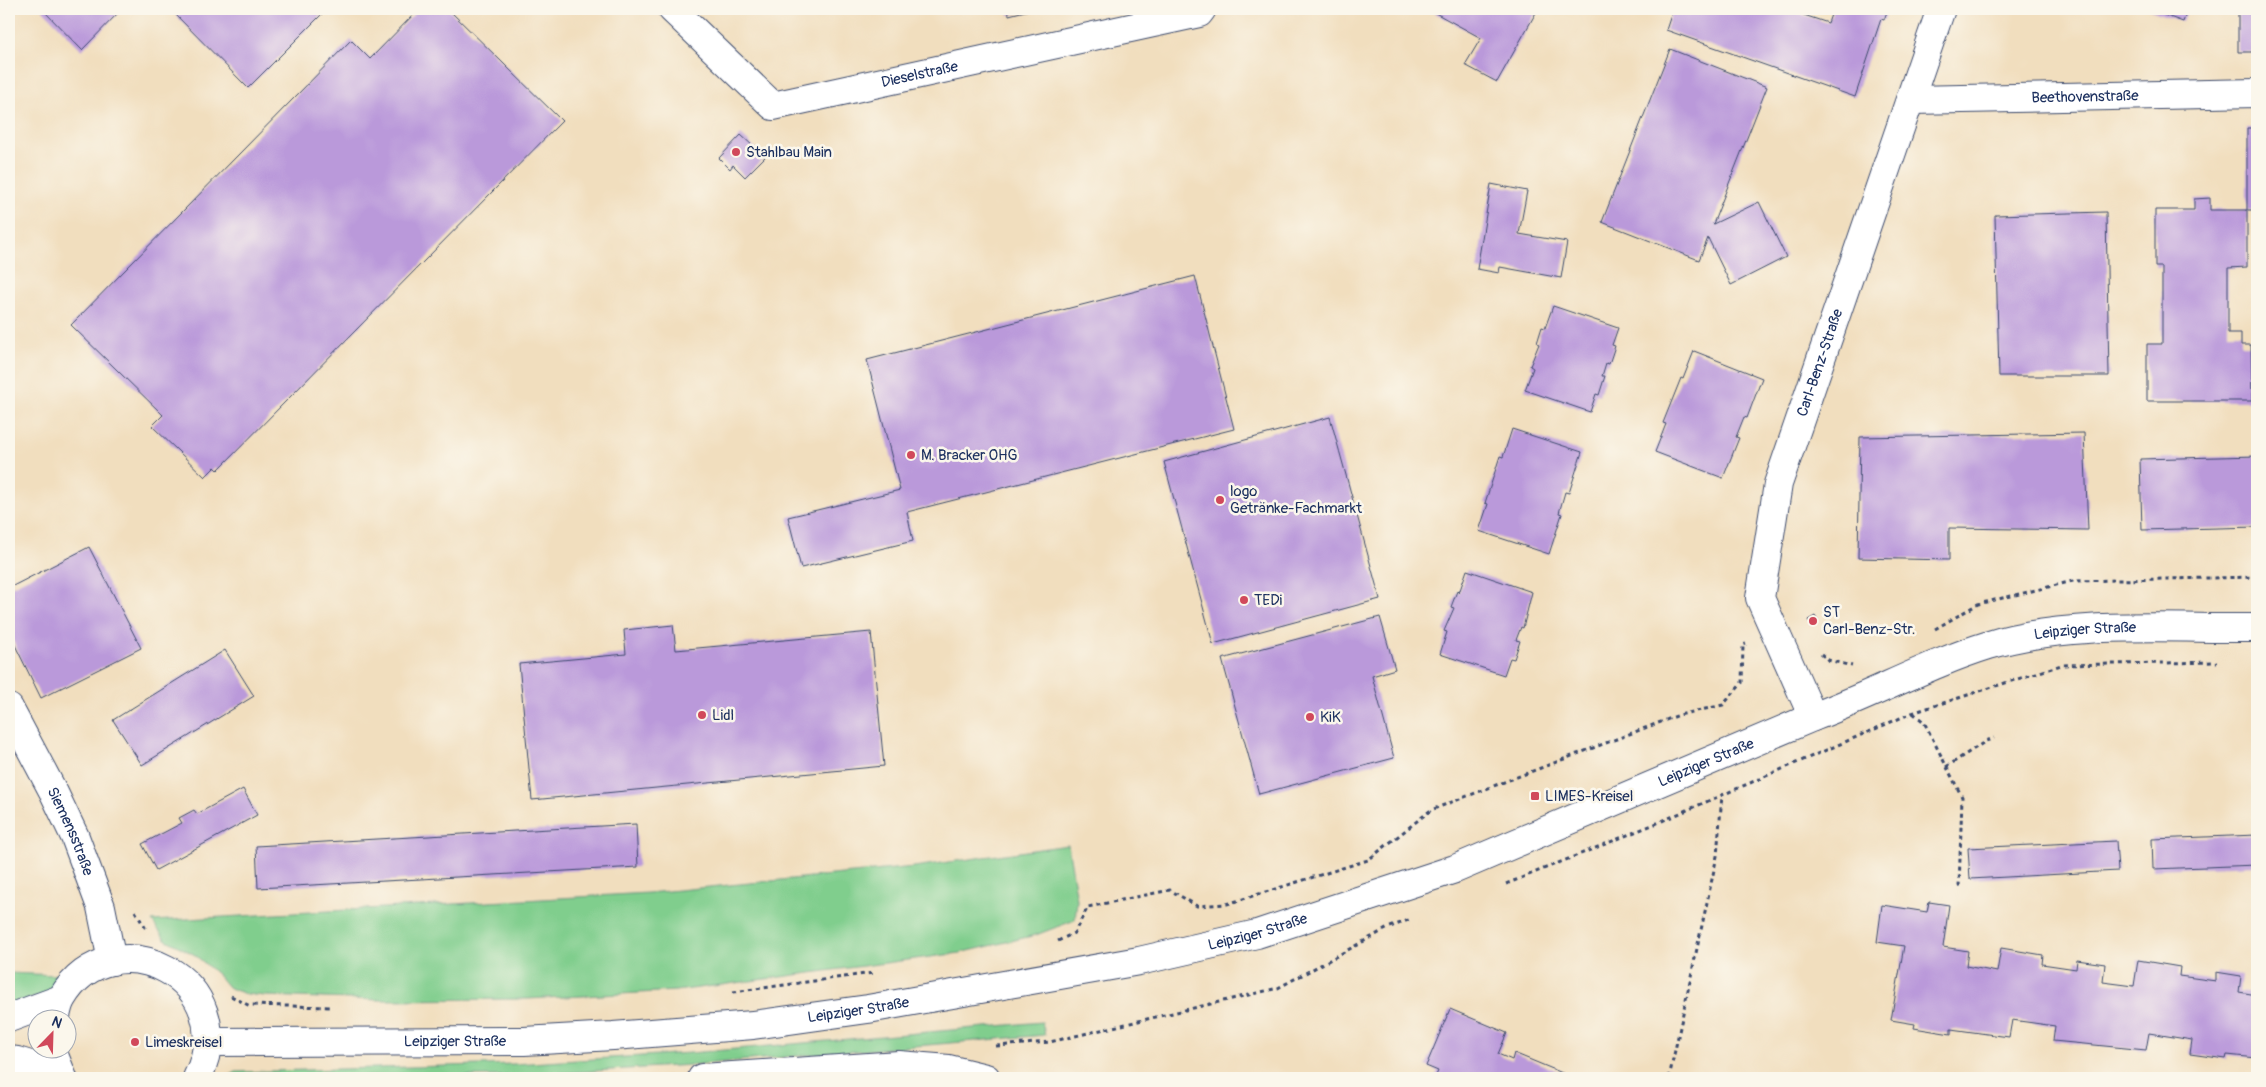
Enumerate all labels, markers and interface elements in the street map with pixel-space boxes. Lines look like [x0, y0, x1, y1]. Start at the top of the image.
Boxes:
street label: Dieselstraße [880, 57, 960, 92]
street label: Beethovenstraße [2031, 86, 2139, 108]
place label: Stahlbau Main [746, 143, 832, 162]
marker: Stahlbau Main [730, 146, 742, 158]
street label: Carl-Benz-Straße [1793, 306, 1848, 419]
place label: M. Bracker OHG [921, 446, 1018, 465]
marker: M. Bracker OHG [905, 449, 917, 461]
place label: logo Getränke-Fachmarkt [1230, 482, 1363, 518]
marker: logo Getränke-Fachmarkt [1214, 494, 1226, 506]
place label: TEDi [1254, 591, 1283, 610]
marker: TEDi [1238, 594, 1250, 606]
place label: ST Carl-Benz-Str. [1823, 603, 1915, 639]
marker: ST Carl-Benz-Str. [1807, 615, 1819, 627]
street label: Leipziger Straße [2033, 618, 2137, 645]
place label: Lidl [712, 706, 734, 725]
place label: KiK [1320, 708, 1341, 727]
marker: Lidl [696, 709, 708, 721]
marker: KiK [1304, 711, 1316, 723]
street label: Leipziger Straße [1655, 734, 1758, 792]
street label: Siemensstraße [43, 784, 98, 879]
place label: LIMES-Kreisel [1545, 787, 1633, 806]
marker: LIMES-Kreisel [1529, 790, 1541, 802]
street label: Leipziger Straße [1206, 909, 1310, 955]
street label: Leipziger Straße [806, 993, 911, 1027]
north arrow [28, 1010, 78, 1060]
text: N [49, 1013, 65, 1032]
street label: Leipziger Straße [404, 1032, 507, 1051]
place label: Limeskreisel [145, 1033, 222, 1052]
marker: Limeskreisel [129, 1036, 141, 1048]

